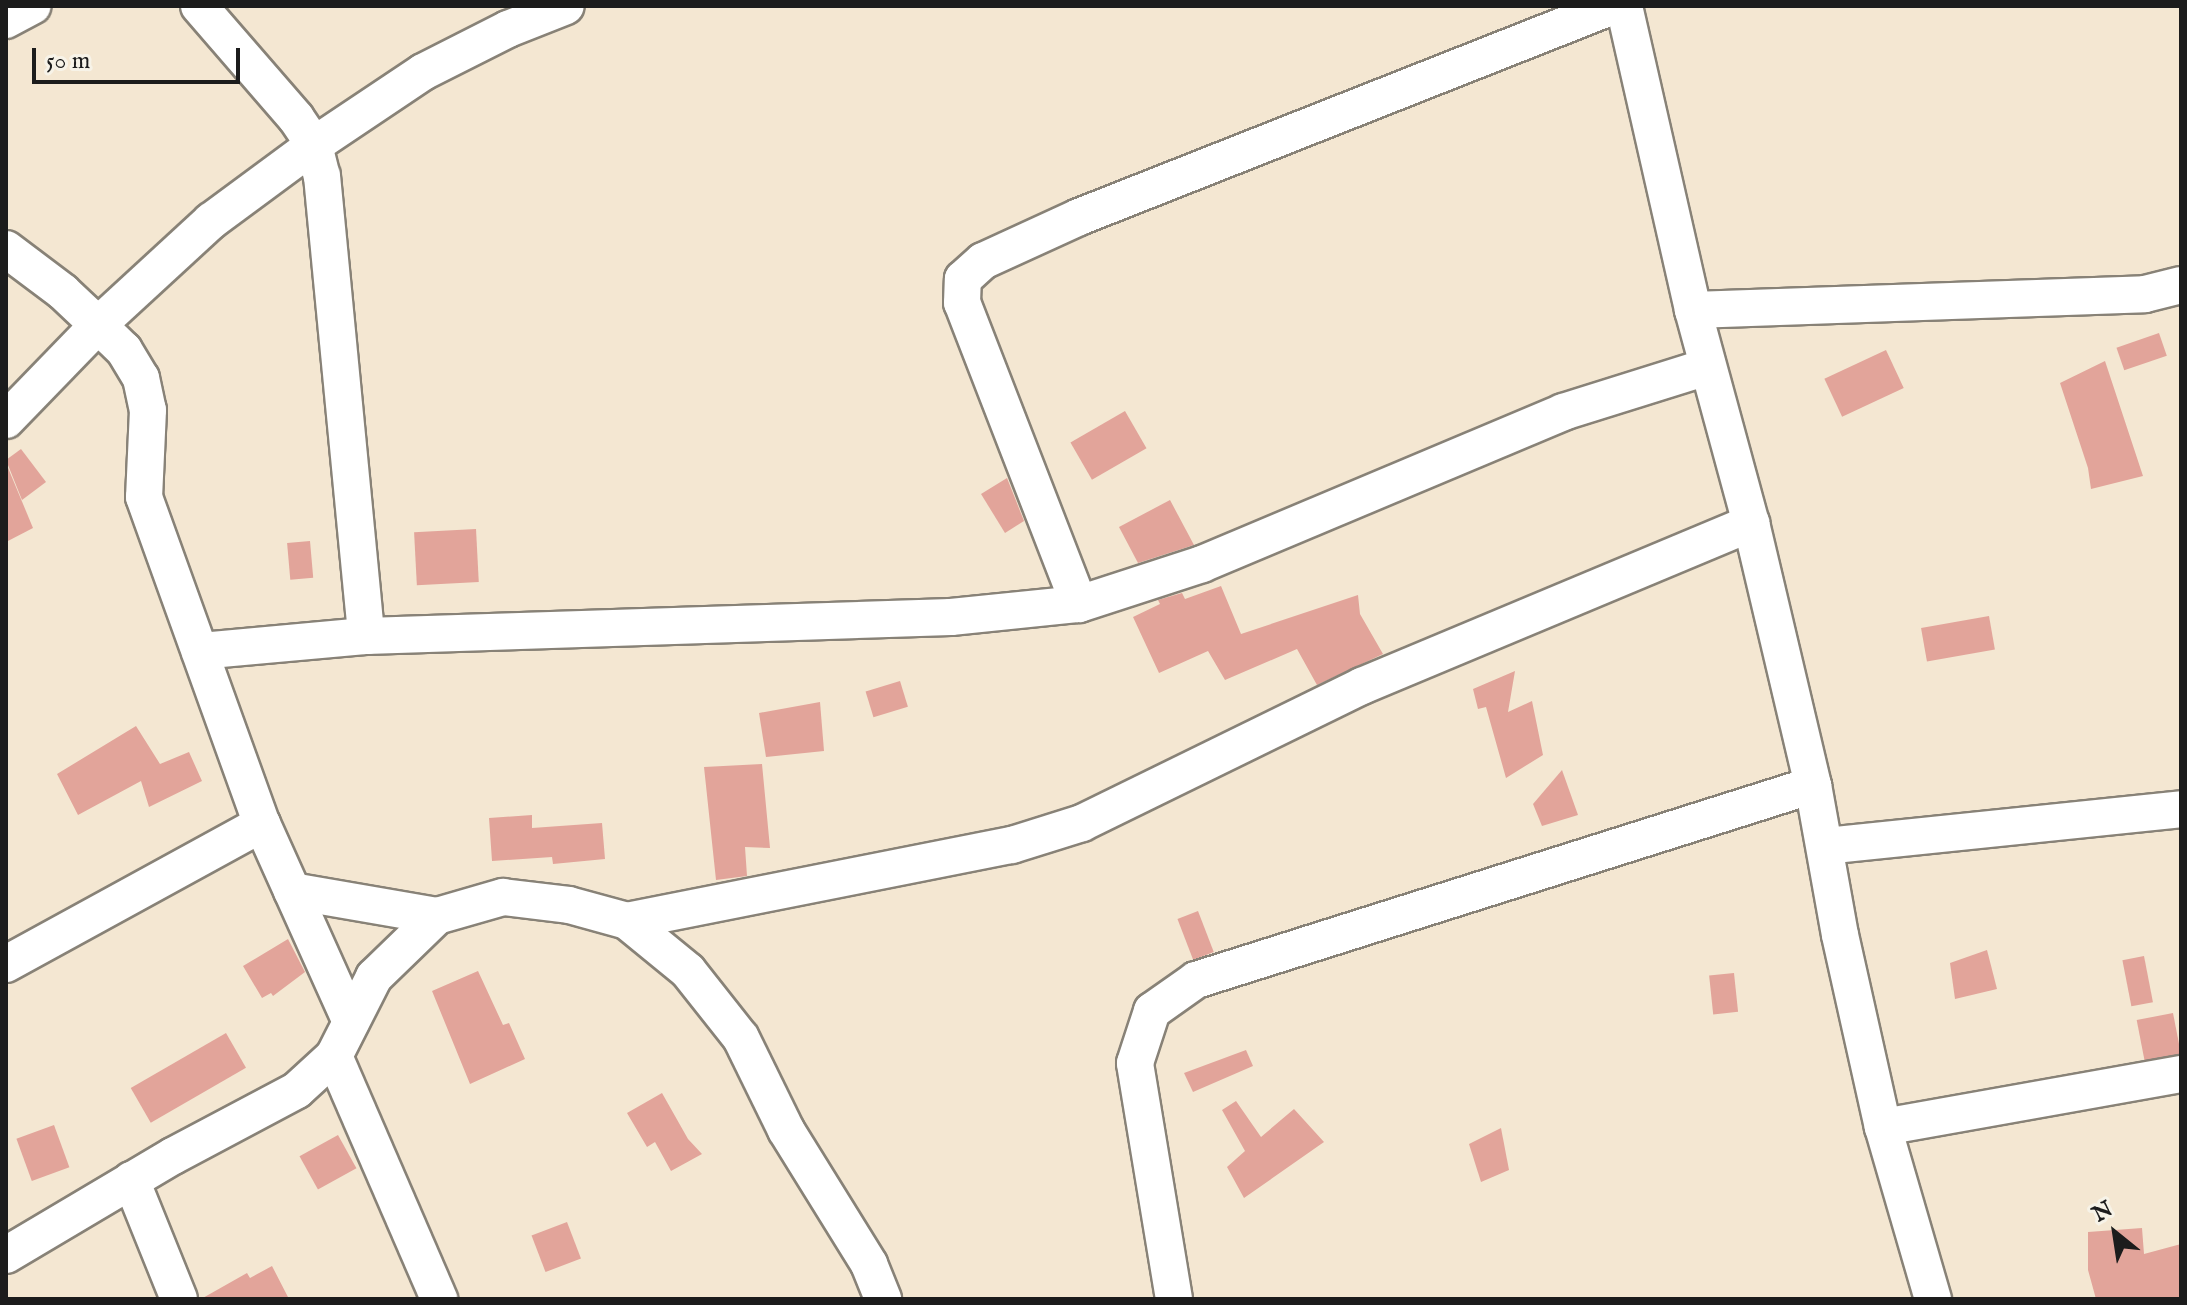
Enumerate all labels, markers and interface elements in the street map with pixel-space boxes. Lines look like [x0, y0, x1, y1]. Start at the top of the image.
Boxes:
scale bar [36, 32, 244, 82]
text: 50 m [46, 46, 90, 77]
north arrow [2075, 1193, 2155, 1273]
text: N [2088, 1195, 2118, 1229]

